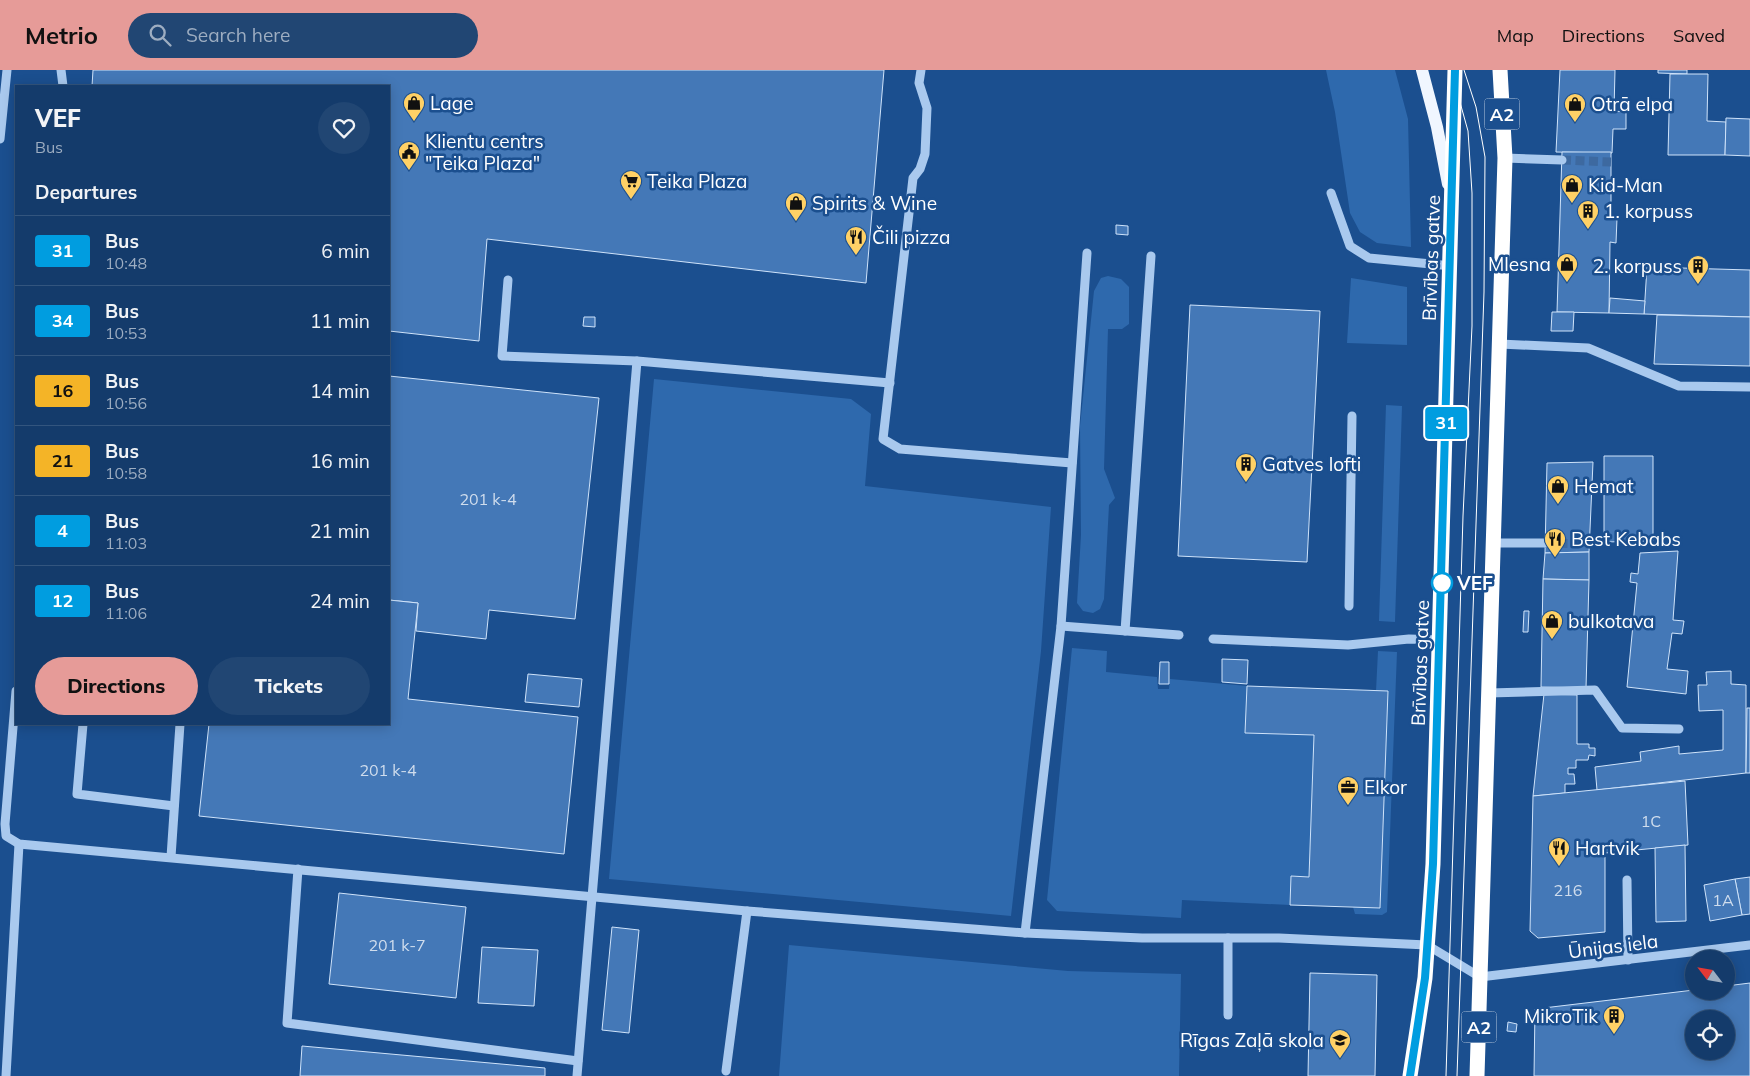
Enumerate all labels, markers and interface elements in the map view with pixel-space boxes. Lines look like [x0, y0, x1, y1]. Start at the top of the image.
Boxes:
search box [128, 13, 478, 58]
text: Metrio [25, 20, 98, 50]
icon: search [146, 21, 174, 49]
text: Search here [186, 23, 290, 47]
text: Map [1497, 24, 1534, 47]
text: Directions [1562, 24, 1645, 47]
text: Saved [1673, 24, 1725, 47]
shop icon: Lage [402, 91, 426, 122]
place label: Lage [430, 91, 474, 115]
shop icon: Otrā elpa [1563, 92, 1587, 123]
place label: Otrā elpa [1591, 92, 1673, 116]
road number: A2 [1484, 99, 1520, 130]
button: heart [318, 102, 370, 154]
text: VEF [35, 103, 81, 133]
place label: Klientu centrs "Teika Plaza" [425, 129, 544, 175]
text: Bus [35, 137, 63, 157]
public building icon: Klientu centrs "Teika Plaza" [397, 140, 421, 171]
supermarket icon: Teika Plaza [619, 169, 643, 200]
place label: Teika Plaza [647, 169, 747, 193]
shop icon: Kid-Man [1560, 173, 1584, 204]
place label: Kid-Man [1588, 173, 1663, 197]
text: Departures [35, 180, 137, 204]
shop icon: Spirits & Wine [784, 191, 808, 222]
place label: Spirits & Wine [812, 191, 937, 215]
street label: Brīvības gatve [1417, 195, 1445, 321]
building icon: 1. korpuss [1576, 199, 1600, 230]
place label: 1. korpuss [1604, 199, 1693, 223]
restaurant icon: Čili pizza [844, 225, 868, 256]
place label: Čili pizza [872, 225, 950, 249]
text: Bus [105, 229, 139, 253]
text: 31 [52, 239, 73, 262]
text: 6 min [321, 239, 370, 263]
place label: Mlesna [1488, 252, 1551, 276]
shop icon: Mlesna [1555, 252, 1579, 283]
text: 10:48 [105, 253, 147, 273]
place label: 2. korpuss [1593, 254, 1682, 278]
building icon: 2. korpuss [1686, 254, 1710, 285]
text: Bus [105, 299, 139, 323]
text: 34 [52, 309, 73, 332]
text: 11 min [310, 309, 370, 333]
text: 10:53 [105, 323, 147, 343]
text: Bus [105, 369, 139, 393]
text: 16 [52, 379, 73, 402]
text: 14 min [310, 379, 370, 403]
text: 10:56 [105, 393, 147, 413]
line badge: 31 [1424, 407, 1468, 439]
text: 31 [1435, 411, 1457, 434]
text: Bus [105, 439, 139, 463]
text: 21 [52, 449, 73, 472]
text: 16 min [310, 449, 370, 473]
building icon: Gatves lofti [1234, 452, 1258, 483]
place label: Gatves lofti [1262, 452, 1361, 476]
text: 10:58 [105, 463, 147, 483]
shop icon: Hemat [1546, 474, 1570, 505]
place label: Hemat [1574, 474, 1634, 498]
house number: 201 k-4 [459, 489, 517, 509]
text: Bus [105, 509, 139, 533]
text: 4 [57, 519, 68, 542]
text: 21 min [310, 519, 370, 543]
restaurant icon: Best Kebabs [1543, 527, 1567, 558]
place label: Best Kebabs [1571, 527, 1681, 551]
text: 11:03 [105, 533, 147, 553]
place label: VEF [1456, 571, 1493, 595]
marker: VEF [1431, 572, 1453, 594]
text: Bus [105, 579, 139, 603]
text: 12 [52, 589, 73, 612]
text: 24 min [310, 589, 370, 613]
street label: Brīvības gatve [1406, 600, 1434, 726]
text: 11:06 [105, 603, 147, 623]
shop icon: bulkotava [1540, 609, 1564, 640]
place label: bulkotava [1568, 609, 1654, 633]
button: Directions [35, 657, 198, 715]
button: Tickets [208, 657, 370, 715]
house number: 201 k-4 [359, 760, 417, 780]
office icon: Elkor [1336, 775, 1360, 806]
place label: Elkor [1364, 775, 1407, 799]
house number: 1C [1641, 811, 1661, 831]
restaurant icon: Hartvik [1547, 836, 1571, 867]
place label: Hartvik [1575, 836, 1640, 860]
house number: 216 [1554, 880, 1582, 900]
house number: 1A [1712, 890, 1734, 910]
street label: Ūnijas iela [1567, 929, 1659, 963]
house number: 201 k-7 [368, 935, 426, 955]
north arrow [1685, 950, 1735, 1000]
map controls [1685, 950, 1735, 1060]
place label: MikroTik [1524, 1004, 1598, 1028]
building icon: MikroTik [1602, 1004, 1626, 1035]
button: locate [1685, 1010, 1735, 1060]
road number: A2 [1462, 1012, 1496, 1042]
place label: Rīgas Zaļā skola [1180, 1028, 1324, 1053]
school or university icon: Rīgas Zaļā skola [1328, 1028, 1352, 1059]

